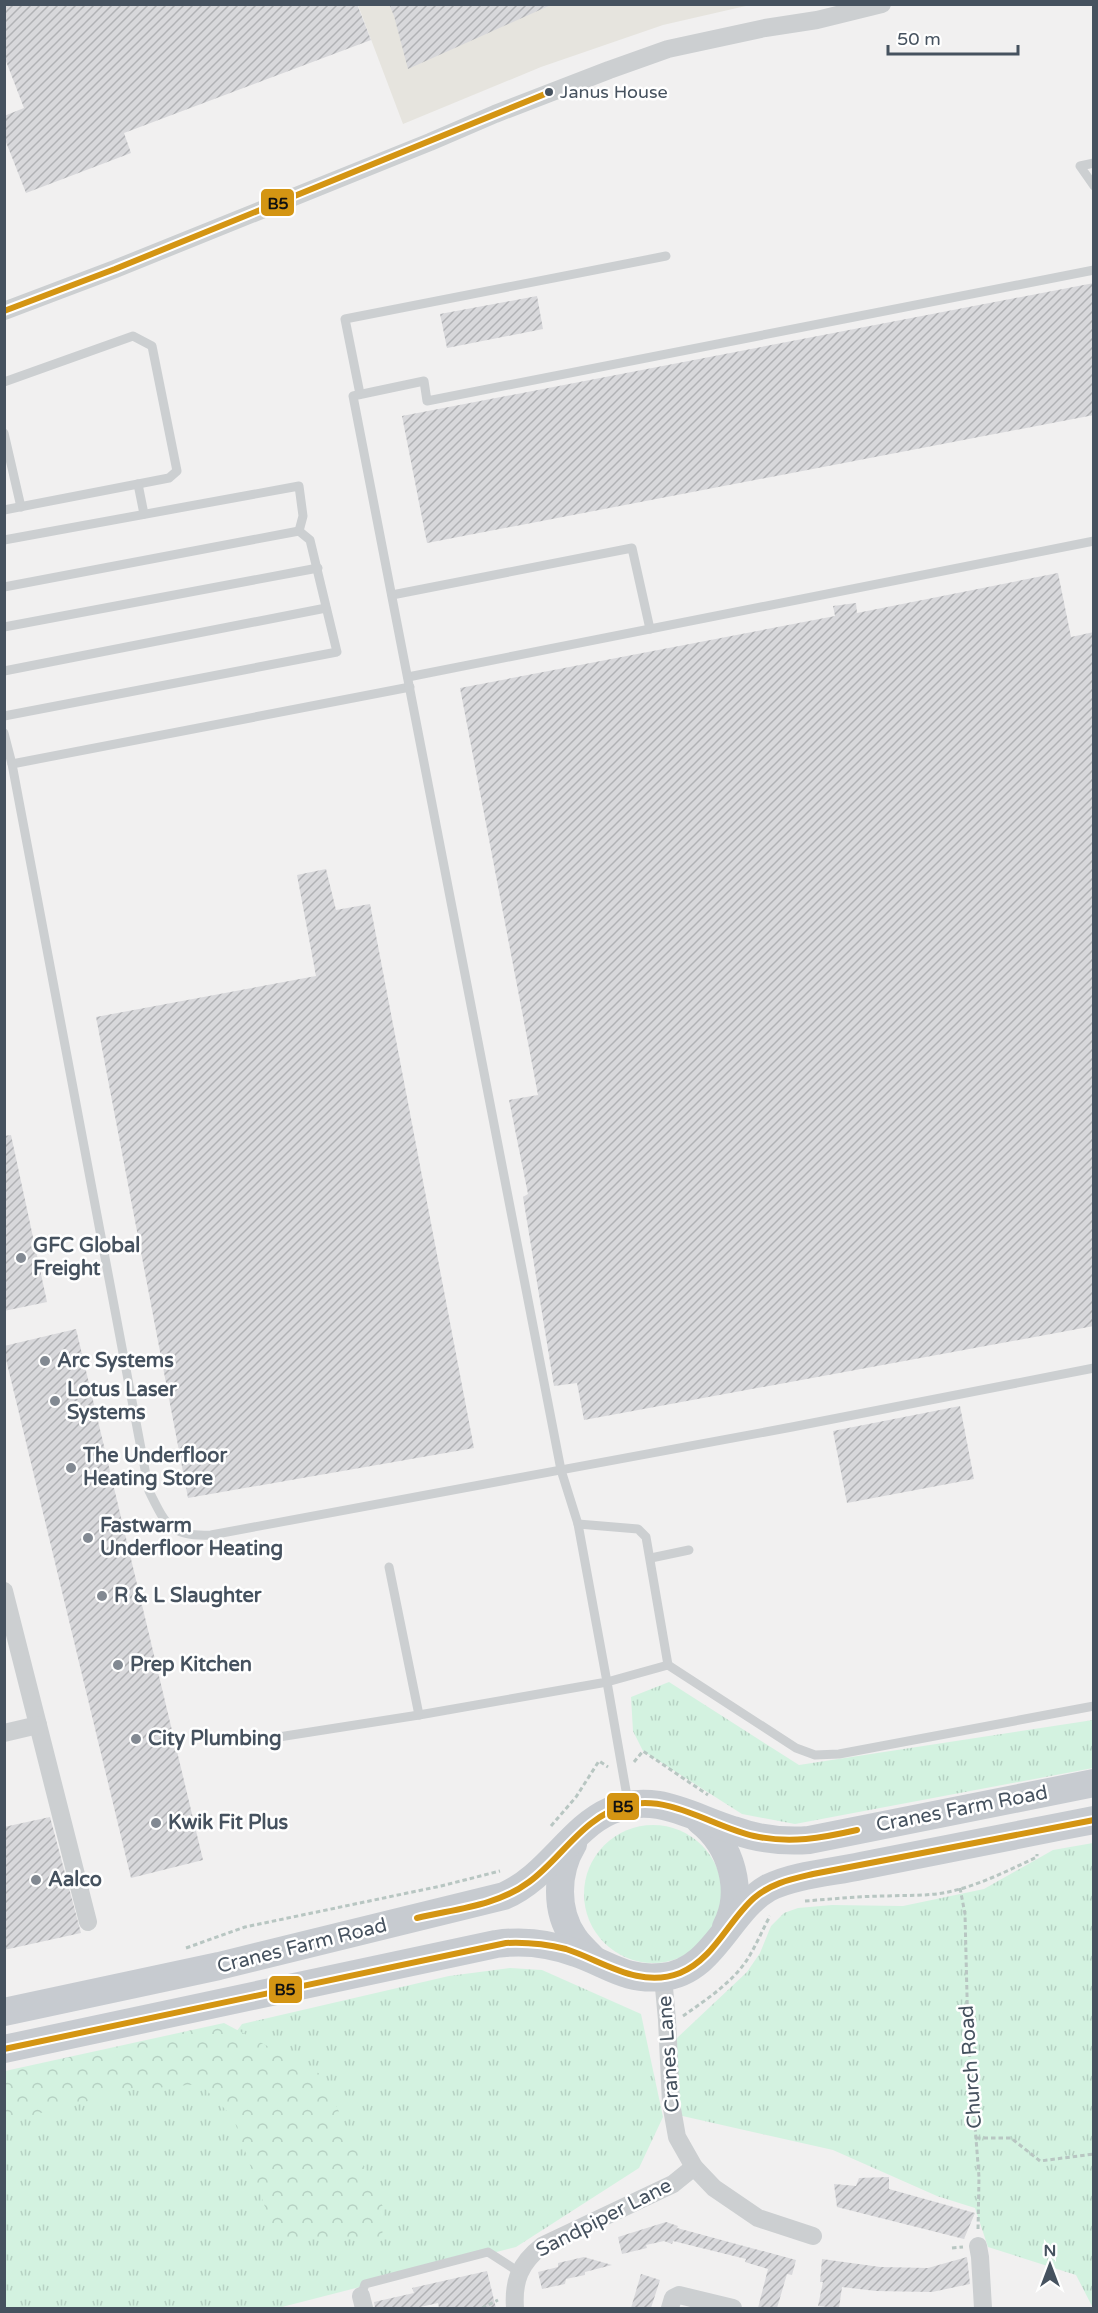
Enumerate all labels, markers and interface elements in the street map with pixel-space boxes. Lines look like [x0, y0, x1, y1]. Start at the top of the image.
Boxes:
scale bar [888, 18, 1018, 56]
text: 50 m [897, 28, 941, 50]
place label: Janus House [560, 81, 668, 103]
marker: Janus House [543, 86, 555, 98]
line badge: B5 [260, 188, 295, 217]
text: B5 [267, 194, 289, 214]
place label: GFC Global Freight [33, 1234, 140, 1281]
marker: GFC Global Freight [14, 1251, 28, 1265]
place label: Arc Systems [57, 1349, 174, 1373]
marker: Arc Systems [38, 1354, 52, 1368]
place label: Lotus Laser Systems [67, 1378, 177, 1425]
marker: Lotus Laser Systems [48, 1394, 62, 1408]
place label: The Underfloor Heating Store [82, 1444, 227, 1491]
marker: The Underfloor Heating Store [64, 1461, 78, 1475]
place label: Fastwarm Underfloor Heating [100, 1514, 283, 1561]
marker: Fastwarm Underfloor Heating [81, 1531, 95, 1545]
place label: R & L Slaughter [114, 1584, 262, 1608]
marker: R & L Slaughter [95, 1589, 109, 1603]
place label: Prep Kitchen [130, 1653, 252, 1677]
marker: Prep Kitchen [111, 1658, 125, 1672]
place label: City Plumbing [148, 1727, 282, 1751]
marker: City Plumbing [129, 1732, 143, 1746]
street label: Cranes Farm Road [874, 1781, 1050, 1837]
line badge: B5 [606, 1792, 640, 1821]
text: B5 [612, 1797, 634, 1817]
place label: Kwik Fit Plus [168, 1811, 289, 1835]
marker: Kwik Fit Plus [149, 1816, 163, 1830]
place label: Aalco [48, 1868, 102, 1892]
marker: Aalco [29, 1873, 43, 1887]
street label: Cranes Farm Road [215, 1913, 389, 1979]
line badge: B5 [268, 1975, 303, 2004]
text: B5 [274, 1980, 296, 2000]
street label: Cranes Lane [653, 1995, 685, 2113]
street label: Church Road [955, 2004, 987, 2130]
street label: Sandpiper Lane [532, 2173, 676, 2263]
north arrow [1020, 2235, 1080, 2295]
text: N [1044, 2241, 1056, 2261]

